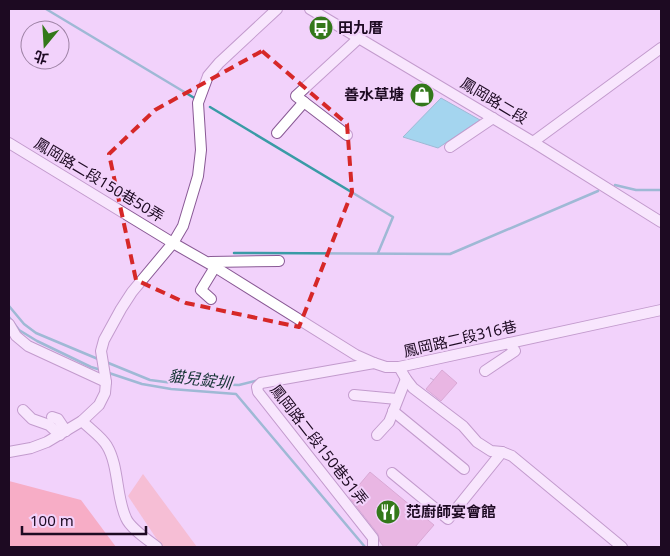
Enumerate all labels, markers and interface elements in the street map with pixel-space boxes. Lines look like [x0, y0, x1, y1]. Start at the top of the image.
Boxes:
bus stop icon: 田九厝 [308, 15, 334, 41]
place label: 田九厝 [338, 17, 383, 37]
north arrow [20, 20, 70, 70]
text: 北 [31, 47, 50, 69]
street label: 鳳岡路二段 [457, 72, 532, 128]
shop icon: 善水草塘 [409, 82, 435, 108]
place label: 善水草塘 [344, 84, 404, 104]
street label: 鳳岡路二段150巷50弄 [31, 132, 168, 226]
street label: 鳳岡路二段316巷 [401, 315, 518, 361]
water label: 貓兒錠圳 [167, 364, 235, 394]
street label: 鳳岡路二段150巷51弄 [266, 380, 373, 509]
restaurant icon: 范廚師宴會館 [375, 499, 401, 525]
place label: 范廚師宴會館 [406, 501, 496, 521]
scale bar [22, 504, 146, 536]
text: 100 m [30, 510, 74, 530]

